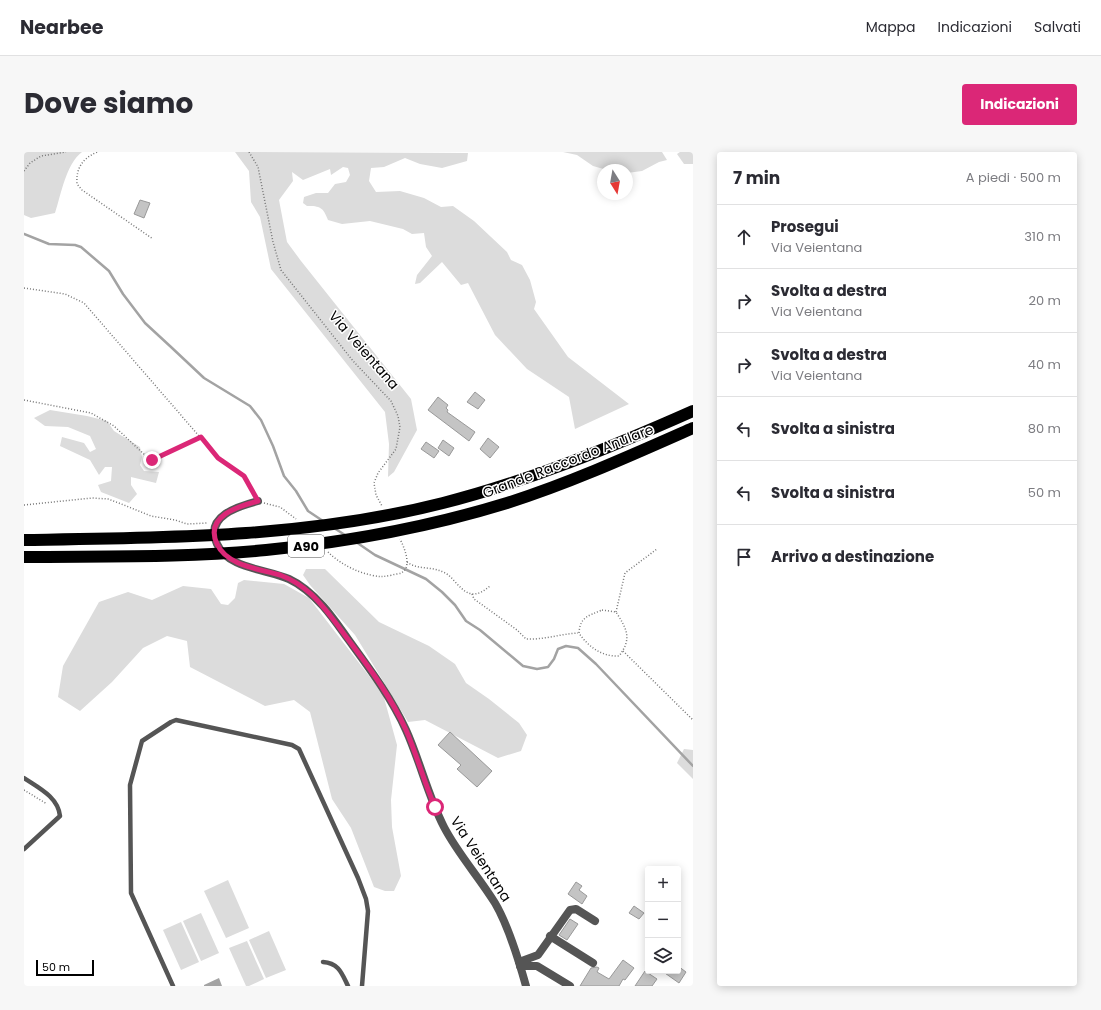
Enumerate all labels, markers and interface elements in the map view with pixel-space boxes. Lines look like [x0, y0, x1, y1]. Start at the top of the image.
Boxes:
text: Nearbee [20, 14, 103, 41]
text: Mappa [866, 17, 916, 37]
text: Indicazioni [938, 17, 1012, 37]
text: Salvati [1034, 17, 1081, 37]
text: Dove siamo [24, 84, 193, 123]
button: Indicazioni [962, 84, 1077, 125]
north arrow [597, 164, 633, 200]
text: 7 min [733, 166, 780, 190]
text: A piedi · 500 m [966, 168, 1061, 187]
text: Prosegui [771, 216, 839, 237]
icon: ahead [733, 226, 755, 248]
text: 310 m [1024, 227, 1061, 246]
text: Via Veientana [771, 238, 862, 257]
text: Svolta a destra [771, 280, 887, 301]
icon: right [733, 290, 755, 312]
text: 20 m [1028, 291, 1061, 310]
text: Via Veientana [771, 302, 862, 321]
street label: Via Veientana [324, 306, 404, 394]
text: Svolta a destra [771, 344, 887, 365]
icon: right [733, 354, 755, 376]
text: 40 m [1028, 355, 1061, 374]
text: Via Veientana [771, 366, 862, 385]
icon: left [733, 418, 755, 440]
text: Svolta a sinistra [771, 418, 895, 439]
street label: Grande Raccordo Anulare [480, 419, 657, 503]
text: 80 m [1028, 419, 1061, 438]
route end [143, 451, 161, 469]
icon: left [733, 482, 755, 504]
text: Svolta a sinistra [771, 482, 895, 503]
text: 50 m [1028, 483, 1061, 502]
road number: A90 [288, 535, 324, 557]
icon: arrive [733, 546, 755, 568]
text: Arrivo a destinazione [771, 546, 934, 567]
route start [426, 798, 444, 816]
street label: Via Veientana [446, 812, 516, 906]
map controls [645, 866, 681, 974]
button: + [645, 866, 681, 902]
button: − [645, 902, 681, 938]
button: layers [645, 938, 681, 974]
scale bar [36, 958, 94, 977]
text: 50 m [42, 959, 70, 975]

